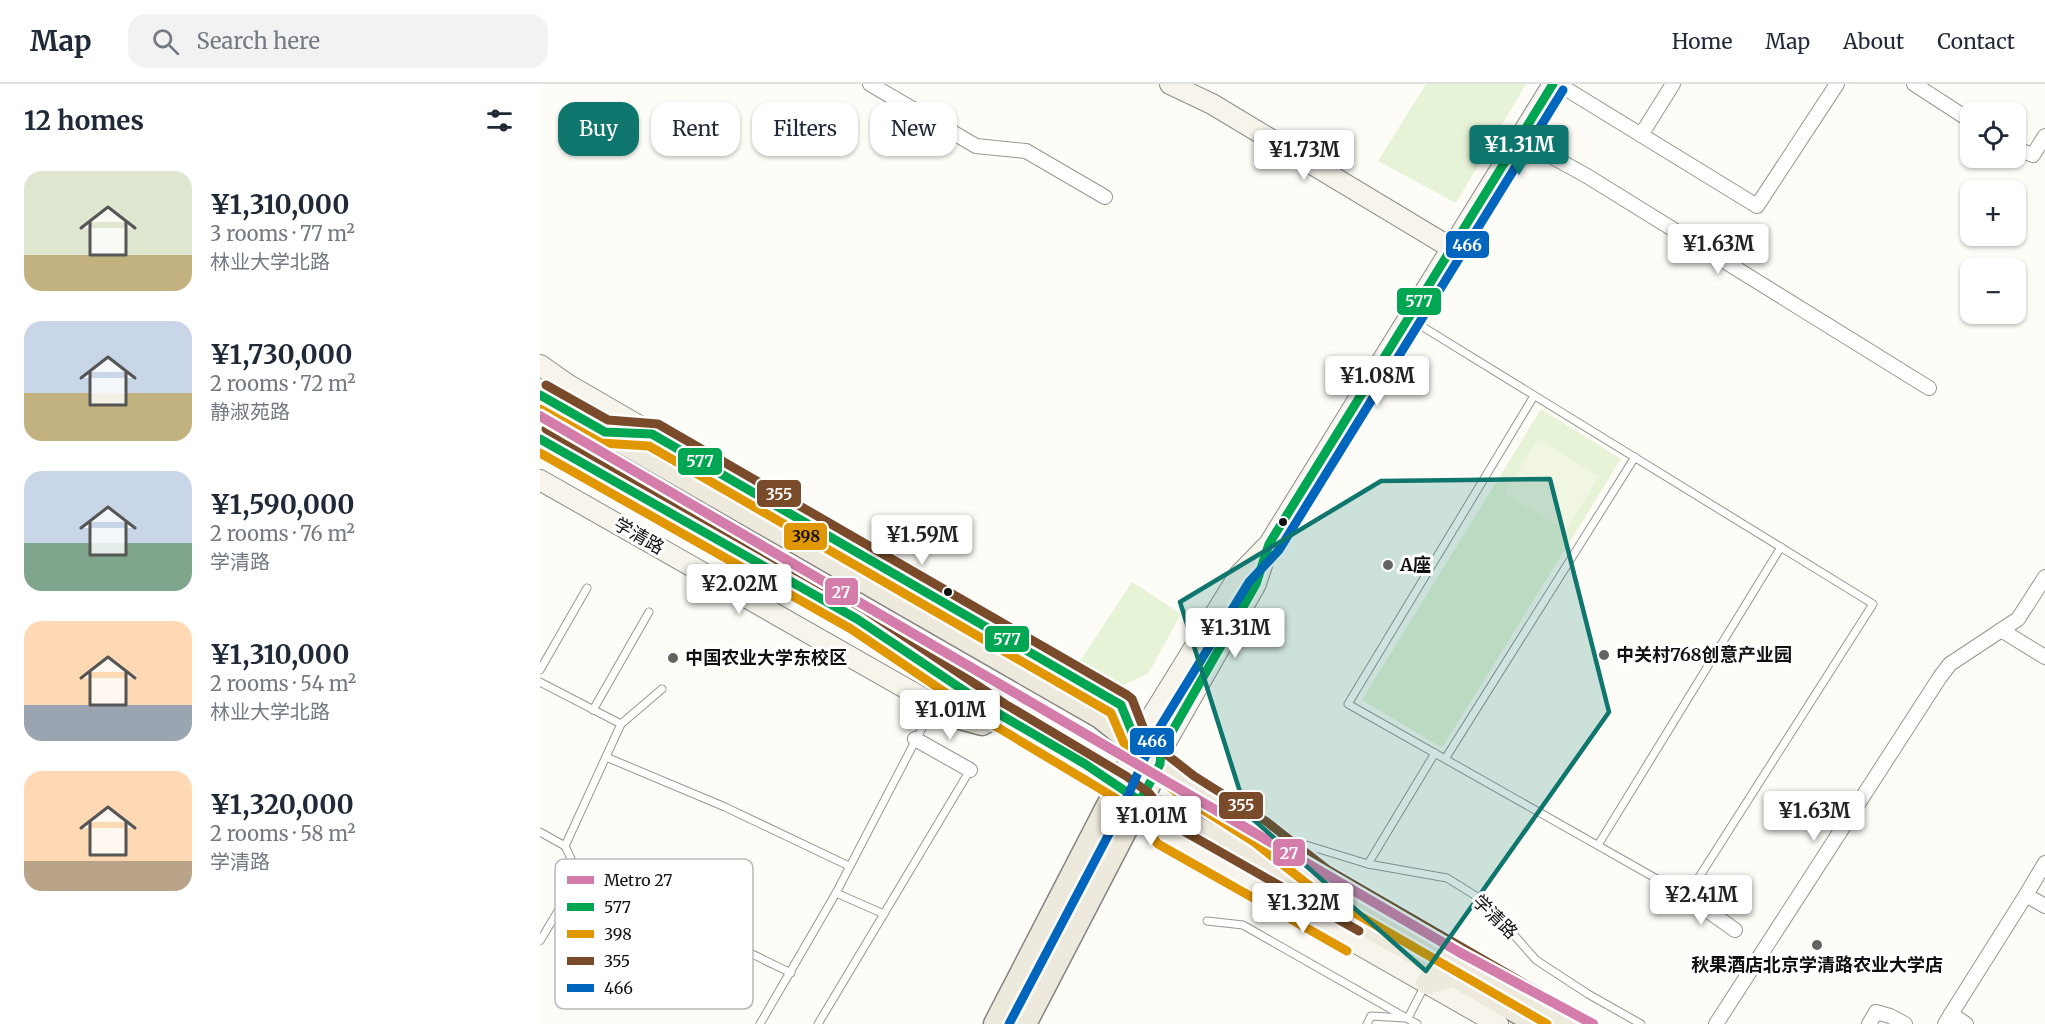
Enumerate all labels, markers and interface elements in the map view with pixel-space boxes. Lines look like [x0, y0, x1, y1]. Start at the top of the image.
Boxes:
search box [128, 14, 548, 68]
text: Map [30, 23, 92, 59]
icon: search [149, 25, 182, 58]
text: Search here [197, 27, 320, 55]
text: Home [1672, 28, 1732, 55]
text: Map [1765, 28, 1810, 55]
text: About [1843, 28, 1904, 55]
text: Contact [1937, 28, 2015, 55]
chip: Buy [558, 102, 639, 156]
chip: Rent [651, 102, 740, 156]
chip: Filters [752, 102, 858, 156]
chip: New [870, 102, 957, 156]
map controls [1960, 102, 2026, 324]
button: locate [1960, 102, 2026, 168]
text: 12 homes [24, 104, 144, 137]
icon: filters [483, 104, 516, 137]
pin: ¥1.31M [1470, 125, 1568, 176]
pin: ¥1.73M [1255, 130, 1353, 181]
text: ¥1.31M [1483, 132, 1555, 157]
text: ¥1.73M [1268, 137, 1340, 162]
button: + [1960, 180, 2026, 246]
text: ¥1,310,000 [210, 188, 349, 221]
icon: home [72, 195, 144, 267]
text: 3 rooms · 77 m² [210, 221, 355, 246]
pin: ¥1.63M [1669, 224, 1767, 275]
line badge: 466 [1445, 230, 1490, 259]
text: ¥1.63M [1682, 231, 1754, 256]
text: 466 [1452, 235, 1482, 255]
text: 林业大学北路 [210, 249, 330, 274]
button: − [1960, 258, 2026, 324]
line badge: 577 [1396, 287, 1442, 316]
text: 577 [1405, 291, 1433, 311]
text: ¥1,730,000 [210, 338, 352, 371]
icon: home [72, 345, 144, 417]
pin: ¥1.08M [1328, 356, 1426, 407]
text: ¥1.08M [1339, 363, 1415, 388]
text: 2 rooms · 72 m² [210, 371, 356, 396]
text: 静淑苑路 [210, 399, 290, 424]
line badge: 577 [677, 447, 723, 476]
text: 577 [686, 451, 714, 471]
line badge: 355 [756, 479, 802, 508]
text: 355 [766, 484, 792, 504]
text: ¥1,590,000 [210, 488, 355, 521]
icon: home [72, 495, 144, 567]
street label: 学清路 [610, 512, 668, 559]
pin: ¥1.59M [873, 515, 971, 566]
unlabelled marker [1277, 516, 1289, 528]
text: 2 rooms · 76 m² [210, 521, 355, 546]
line badge: 398 [783, 522, 828, 551]
text: ¥1.59M [885, 522, 959, 547]
text: 398 [792, 526, 820, 546]
text: 学清路 [210, 549, 270, 574]
place label: A座 [1399, 553, 1431, 576]
marker: A座 [1381, 558, 1395, 572]
pin: ¥2.02M [690, 564, 788, 615]
text: ¥2.02M [700, 571, 778, 596]
line badge: 27 [824, 577, 859, 606]
text: 27 [832, 582, 851, 602]
unlabelled marker [942, 586, 954, 598]
pin: ¥1.31M [1186, 608, 1284, 659]
text: ¥1.31M [1199, 615, 1271, 640]
line badge: 577 [984, 625, 1030, 653]
text: 577 [993, 629, 1021, 649]
text: ¥1,310,000 [210, 638, 349, 671]
place label: 中关村768创意产业园 [1616, 643, 1792, 666]
icon: home [72, 645, 144, 717]
place label: 中国农业大学东校区 [685, 646, 847, 669]
marker: 中关村768创意产业园 [1597, 648, 1611, 662]
marker: 中国农业大学东校区 [666, 651, 680, 665]
text: 2 rooms · 54 m² [210, 671, 356, 696]
pin: ¥1.01M [901, 690, 999, 741]
text: ¥1.01M [914, 697, 986, 722]
text: 林业大学北路 [210, 699, 330, 724]
line badge: 466 [1129, 727, 1175, 756]
text: 466 [1137, 731, 1167, 751]
text: ¥1,320,000 [210, 788, 354, 821]
line badge: 355 [1218, 791, 1264, 820]
pin: ¥1.63M [1765, 791, 1863, 842]
icon: home [72, 795, 144, 867]
text: 355 [1228, 795, 1254, 815]
pin: ¥1.01M [1102, 796, 1200, 847]
text: ¥1.63M [1778, 798, 1850, 823]
text: ¥1.01M [1115, 803, 1187, 828]
text: 2 rooms · 58 m² [210, 821, 356, 846]
line badge: 27 [1272, 838, 1306, 867]
text: 27 [1280, 843, 1299, 863]
text: 学清路 [210, 849, 270, 874]
legend [555, 859, 753, 1009]
text: Metro 27 [604, 870, 672, 890]
pin: ¥2.41M [1652, 875, 1750, 926]
text: ¥2.41M [1664, 882, 1738, 907]
pin: ¥1.32M [1254, 883, 1352, 934]
text: ¥1.32M [1266, 890, 1340, 915]
street label: 学清路 [1468, 890, 1523, 944]
text: 577 [604, 897, 631, 917]
text: 398 [604, 924, 632, 944]
marker: 秋果酒店北京学清路农业大学店 [1810, 938, 1824, 952]
text: 355 [604, 951, 630, 971]
place label: 秋果酒店北京学清路农业大学店 [1691, 953, 1943, 976]
text: 466 [604, 978, 633, 998]

